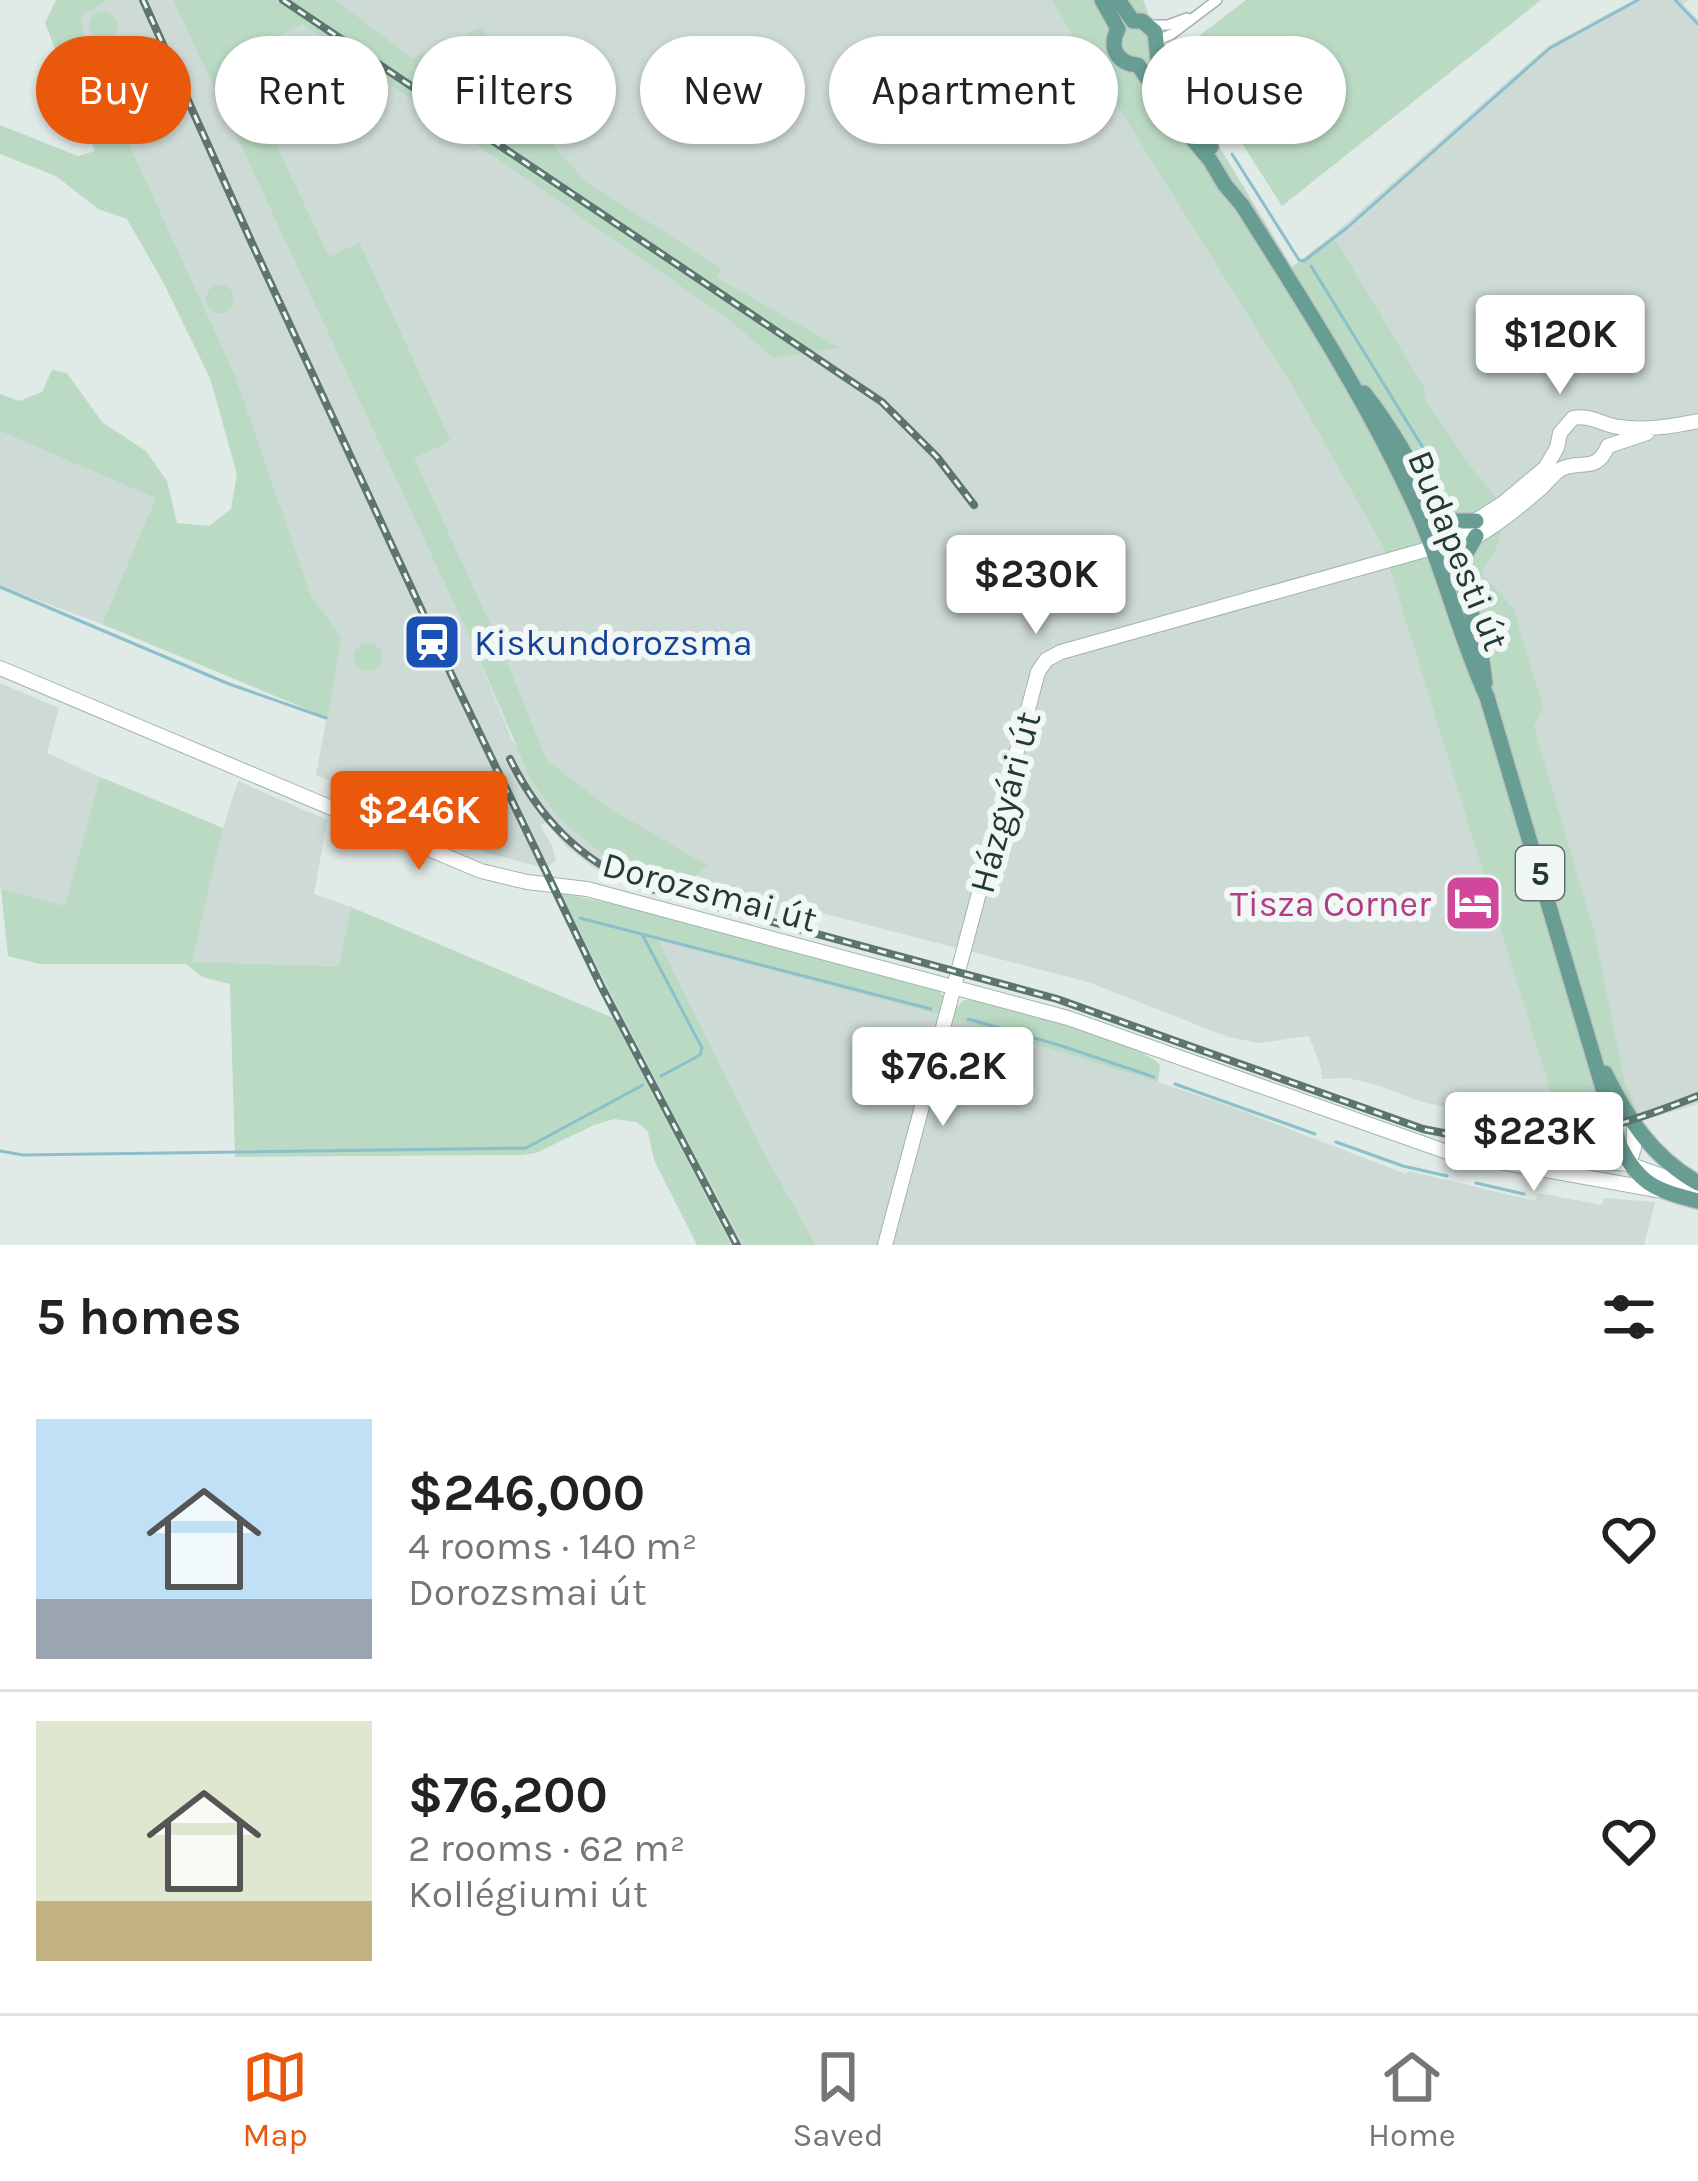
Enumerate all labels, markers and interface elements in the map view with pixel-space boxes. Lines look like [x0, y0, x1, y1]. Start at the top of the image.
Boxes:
chip: Buy [36, 36, 191, 144]
chip: Rent [215, 36, 388, 144]
chip: Filters [412, 36, 616, 144]
chip: New [640, 36, 805, 144]
chip: Apartment [829, 36, 1118, 144]
chip: House [1142, 36, 1346, 144]
pin: $120K [1476, 295, 1644, 397]
text: $120K [1503, 311, 1617, 357]
street label: Budapesti út [1399, 444, 1517, 656]
pin: $230K [952, 535, 1120, 637]
text: $230K [974, 551, 1098, 597]
station icon: Kiskundorozsma [401, 611, 463, 673]
place label: Kiskundorozsma [474, 622, 753, 664]
street label: Házgyári út [961, 707, 1049, 898]
pin: $246K [335, 771, 503, 873]
text: $246K [358, 787, 480, 833]
street label: Dorozsmai út [598, 843, 822, 941]
road number: 5 [1516, 846, 1564, 900]
hotel icon: Tisza Corner [1442, 872, 1504, 934]
place label: Tisza Corner [1230, 883, 1432, 925]
pin: $76.2K [845, 1027, 1041, 1129]
text: $76.2K [879, 1043, 1007, 1089]
pin: $223K [1450, 1092, 1618, 1194]
text: $223K [1472, 1108, 1596, 1154]
icon: filters [1596, 1284, 1662, 1350]
text: 5 homes [36, 1287, 242, 1347]
text: $246,000 [408, 1463, 645, 1523]
icon: home [132, 1467, 276, 1611]
icon: heart [1596, 1506, 1662, 1572]
text: 4 rooms · 140 m² [408, 1523, 697, 1569]
text: Dorozsmai út [408, 1569, 647, 1615]
text: $76,200 [408, 1765, 608, 1825]
icon: home [132, 1769, 276, 1913]
icon: heart [1596, 1808, 1662, 1874]
text: 2 rooms · 62 m² [408, 1825, 685, 1871]
text: Kollégiumi út [408, 1871, 648, 1917]
tab: Map [242, 2044, 308, 2154]
tab: Saved [792, 2044, 884, 2154]
tab: Home [1368, 2044, 1456, 2154]

